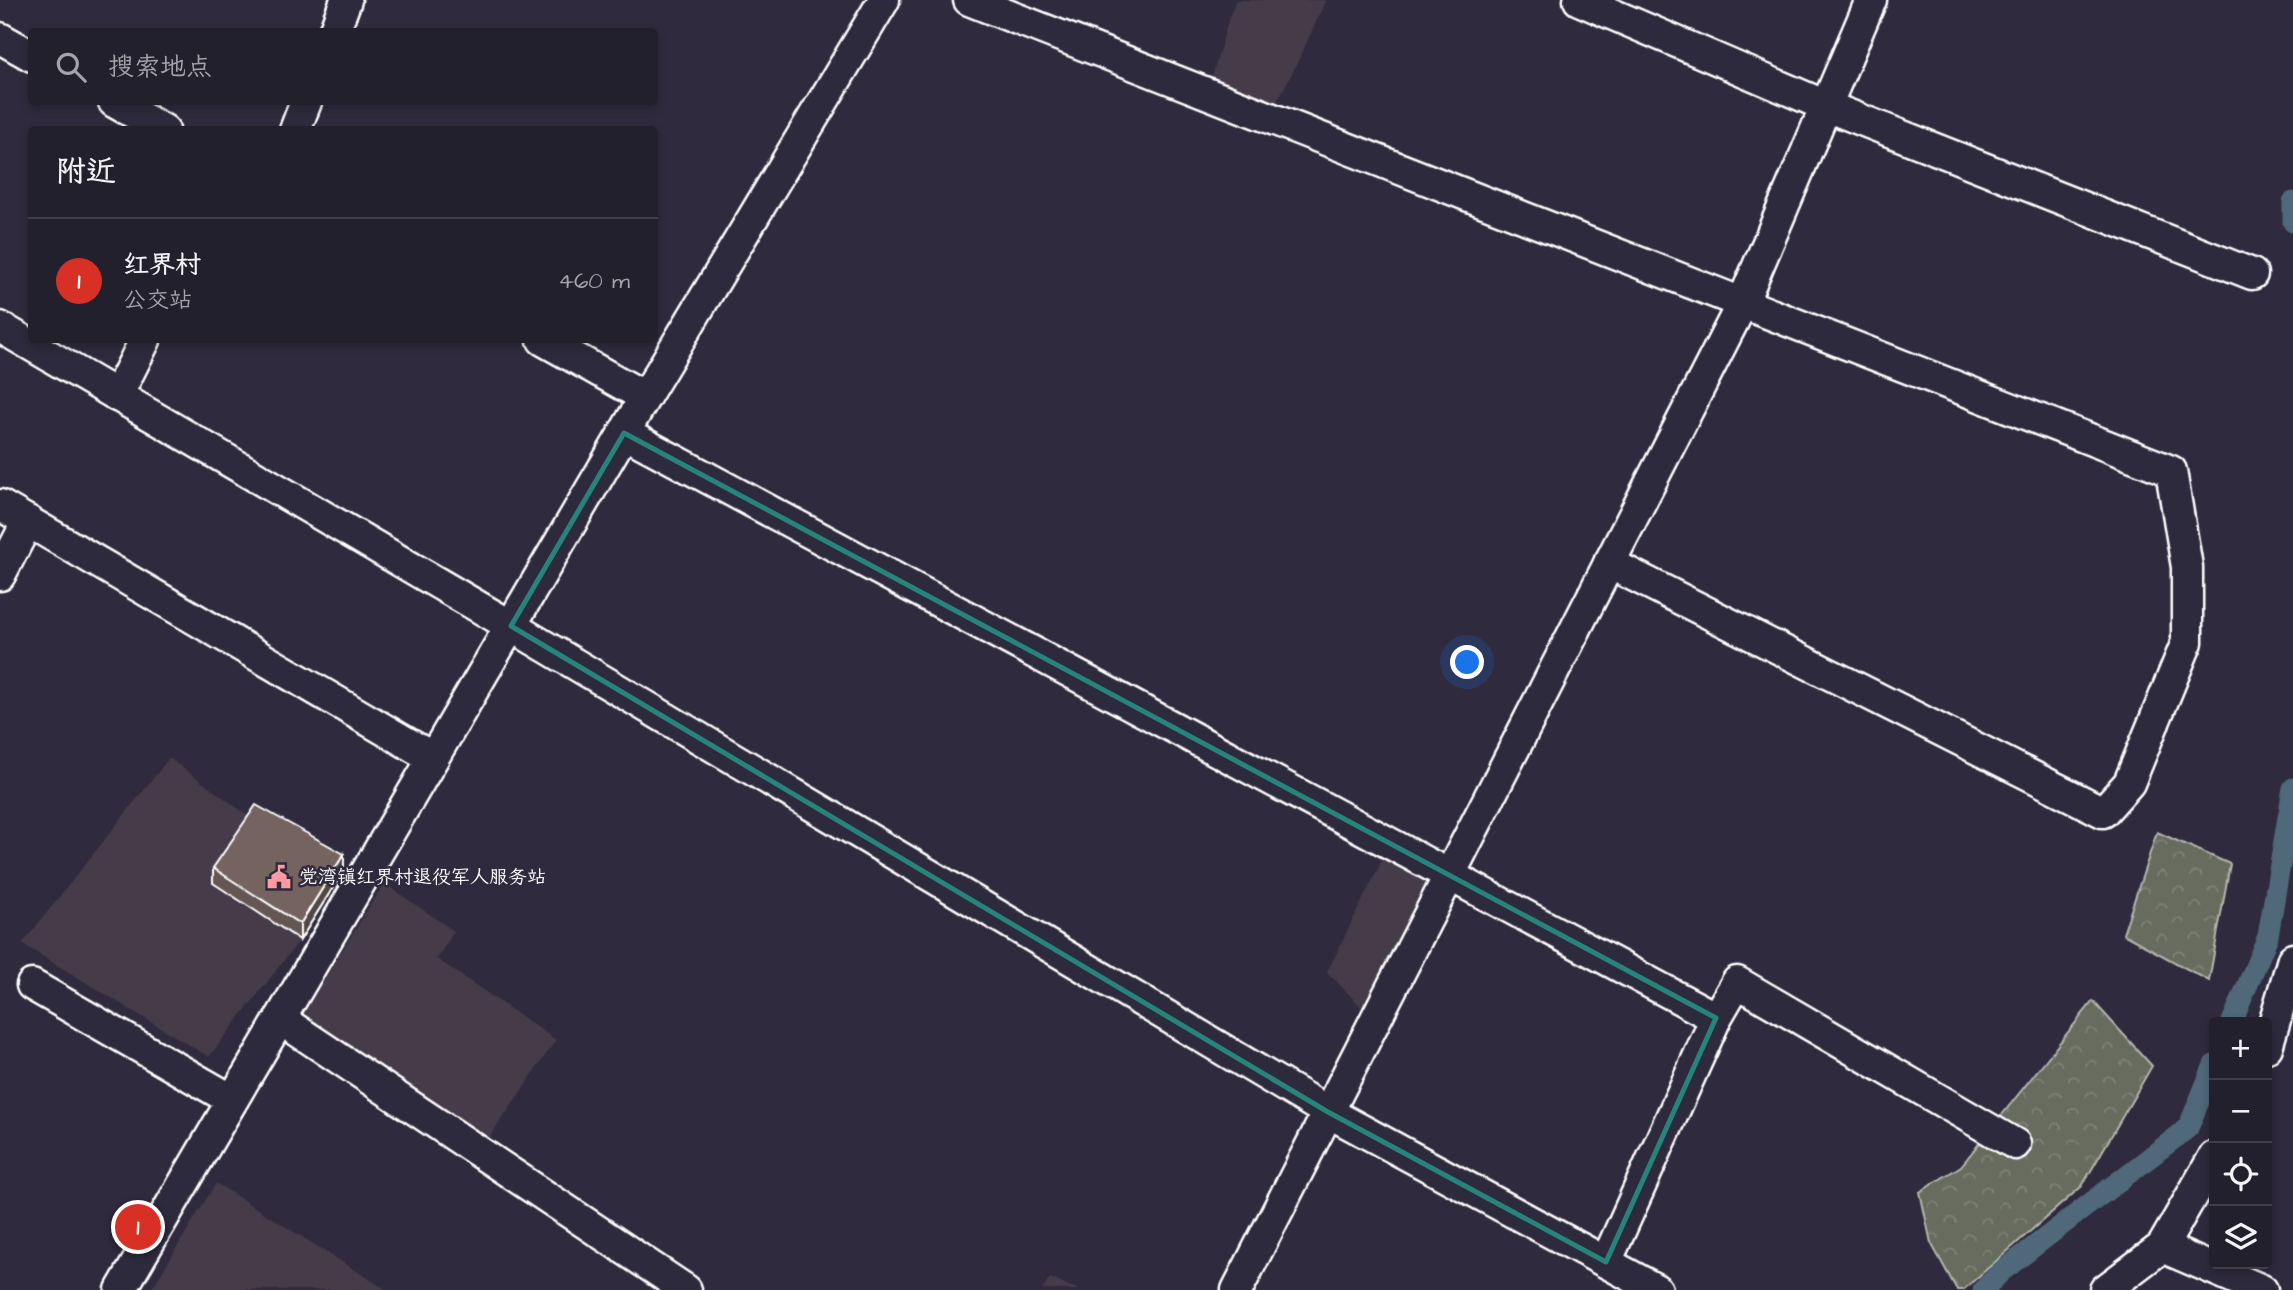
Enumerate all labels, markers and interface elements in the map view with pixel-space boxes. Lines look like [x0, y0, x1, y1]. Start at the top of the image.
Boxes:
search box [28, 28, 658, 105]
icon: search [52, 48, 90, 86]
text: 搜索地点 [108, 49, 212, 85]
text: 附近 [56, 151, 116, 193]
text: 红界村 [123, 247, 201, 283]
text: 1 [78, 265, 80, 297]
text: 460 m [558, 265, 630, 297]
text: 公交站 [123, 284, 192, 316]
your location [1450, 645, 1484, 679]
public building icon: 党湾镇红界村退役军人服务站 [265, 863, 293, 891]
place label: 党湾镇红界村退役军人服务站 [299, 864, 546, 891]
map controls [2209, 1017, 2272, 1269]
button: + [2209, 1017, 2272, 1080]
button: − [2209, 1080, 2272, 1143]
button: locate [2209, 1143, 2272, 1206]
pin: 1 [115, 1201, 161, 1253]
button: layers [2209, 1206, 2272, 1269]

